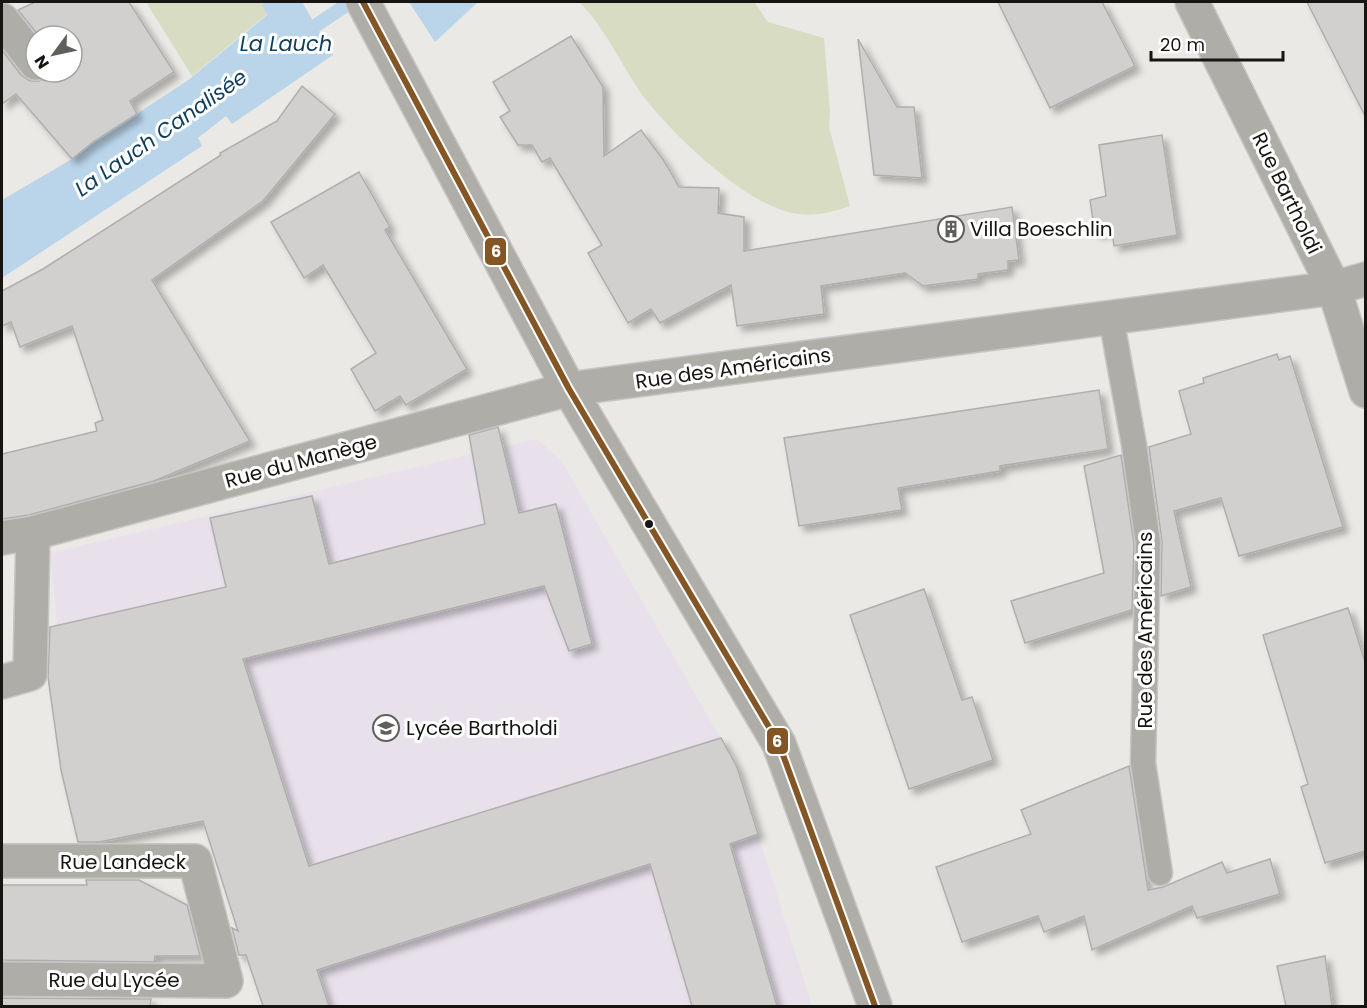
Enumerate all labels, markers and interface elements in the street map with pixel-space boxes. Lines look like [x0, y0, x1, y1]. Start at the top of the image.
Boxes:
north arrow [24, 24, 84, 84]
scale bar [1151, 24, 1283, 62]
water label: La Lauch [240, 29, 332, 58]
text: 20 m [1160, 32, 1205, 57]
text: N [29, 51, 55, 73]
water label: La Lauch Canalisée [69, 62, 253, 203]
street label: Rue Bartholdi [1245, 127, 1329, 259]
building icon: Villa Boeschlin [936, 214, 966, 244]
place label: Villa Boeschlin [970, 215, 1113, 243]
line badge: 6 [484, 237, 507, 266]
text: 6 [491, 240, 501, 263]
street label: Rue des Américains [633, 340, 833, 396]
street label: Rue du Manège [222, 427, 380, 495]
unlabelled marker [643, 518, 655, 530]
street label: Rue des Américains [1131, 531, 1159, 729]
school or university icon: Lycée Bartholdi [371, 713, 401, 743]
place label: Lycée Bartholdi [406, 714, 558, 742]
line badge: 6 [766, 727, 789, 755]
text: 6 [772, 730, 782, 753]
street label: Rue Landeck [60, 848, 187, 876]
street label: Rue du Lycée [48, 966, 180, 994]

